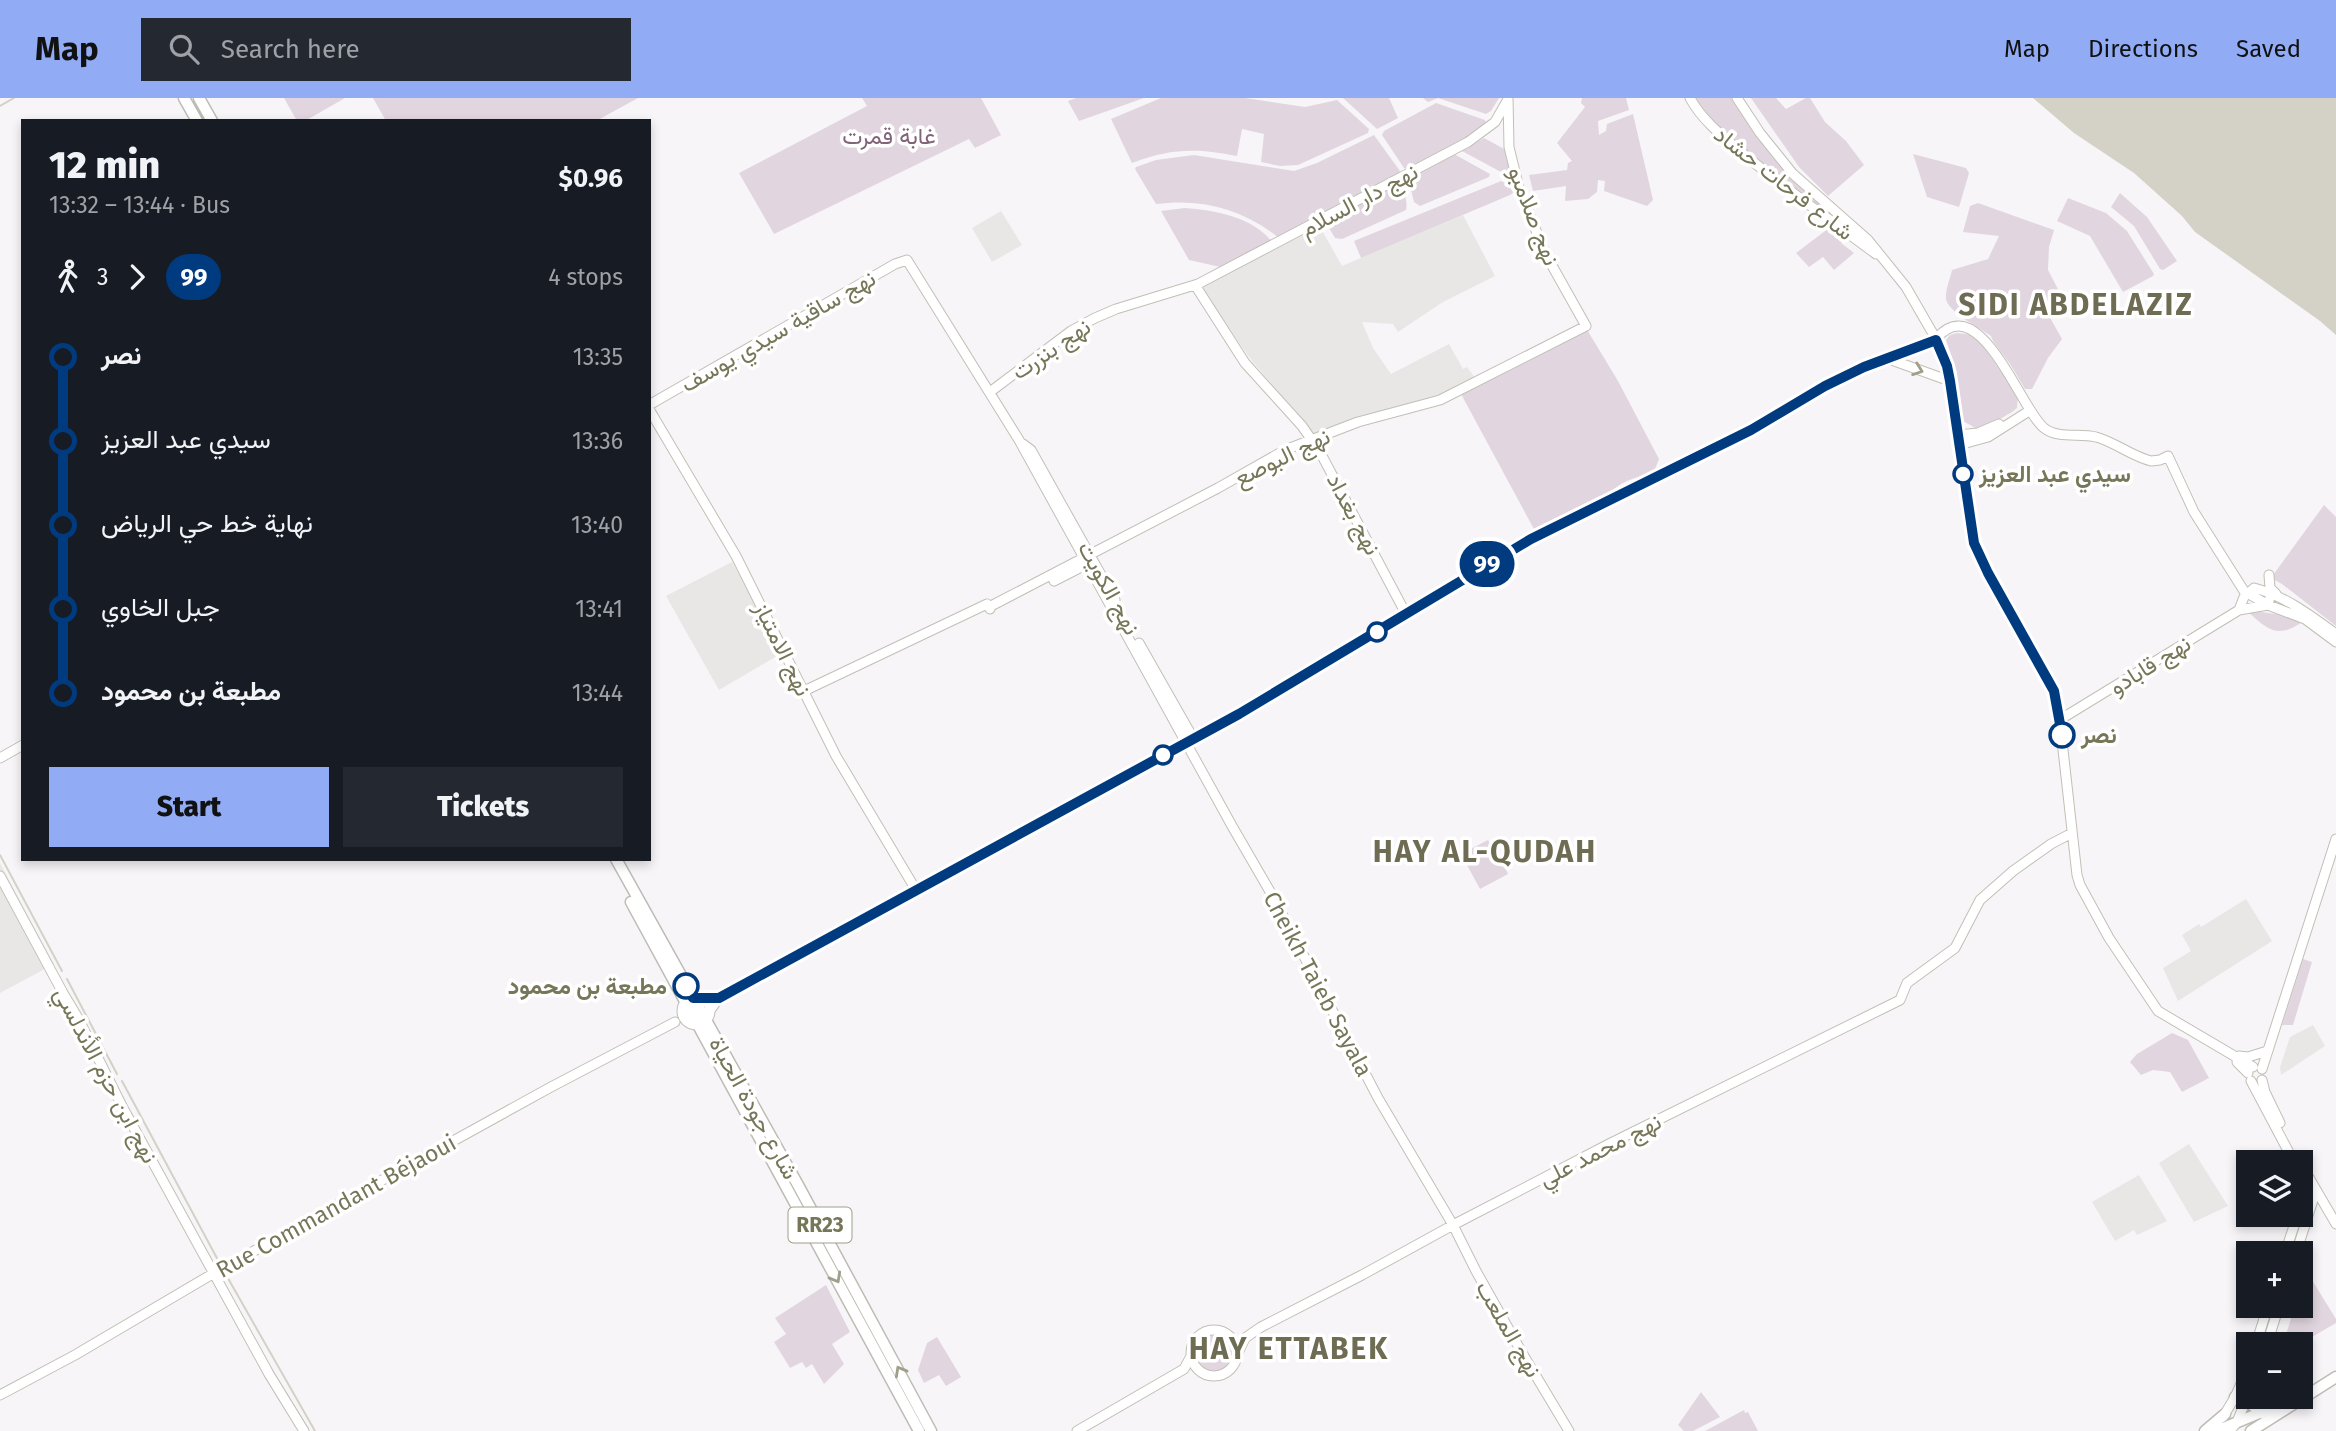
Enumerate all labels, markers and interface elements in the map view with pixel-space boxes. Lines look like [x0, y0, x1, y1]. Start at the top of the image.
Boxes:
search box [141, 18, 631, 81]
text: Map [35, 29, 99, 69]
icon: search [165, 30, 203, 68]
text: Search here [221, 34, 360, 65]
text: Map [2004, 35, 2050, 63]
text: Directions [2088, 35, 2198, 63]
text: Saved [2236, 35, 2301, 63]
street label: شارع فرحات حشاد [1707, 120, 1859, 248]
park label: غابة قمرت [842, 122, 936, 151]
text: 12 min [49, 142, 160, 188]
street label: نهج دار السلام [1295, 157, 1424, 244]
text: $0.96 [559, 163, 623, 194]
street label: نهج صلامبو [1501, 163, 1566, 270]
text: 13:32 – 13:44 · Bus [49, 191, 230, 219]
icon: walk [49, 258, 87, 296]
icon: forward [118, 258, 156, 296]
text: 3 [97, 263, 108, 291]
text: 99 [180, 263, 207, 291]
text: 4 stops [548, 263, 623, 291]
street label: نهج ساقية سيدي يوسف [676, 264, 883, 402]
district label: SIDI ABDELAZIZ [1958, 287, 2194, 323]
street label: نهج بنزرت [1006, 312, 1097, 387]
text: نصر [101, 340, 141, 371]
text: 13:35 [573, 343, 623, 371]
one-way arrow [1912, 362, 1924, 376]
street label: نهج البوصع [1230, 422, 1335, 494]
text: سيدي عبد العزيز [101, 424, 271, 455]
text: 13:36 [572, 427, 623, 455]
place label: سيدي عبد العزيز [1978, 460, 2131, 493]
marker: سيدي عبد العزيز [1953, 464, 1973, 484]
street label: نهج بغداد [1319, 468, 1387, 561]
text: نهاية خط حي الرياض [101, 508, 313, 539]
text: 13:40 [571, 511, 623, 539]
street label: نهج الكويت [1070, 536, 1146, 641]
line badge: 99 [1456, 541, 1518, 587]
text: 99 [1474, 550, 1500, 578]
text: جبل الخاوي [101, 592, 220, 623]
text: 13:41 [575, 595, 623, 623]
street label: نهج الامتياز [746, 597, 818, 701]
unlabelled marker [1367, 622, 1387, 642]
street label: نهج قابادو [2104, 629, 2197, 703]
text: مطبعة بن محمود [101, 676, 281, 707]
text: 13:44 [572, 679, 623, 707]
place label: نصر [2080, 721, 2117, 750]
marker: نصر [2049, 722, 2075, 748]
unlabelled marker [1153, 745, 1173, 765]
button: Start [49, 767, 329, 847]
button: Tickets [343, 767, 623, 847]
district label: HAY AL-QUDAH [1373, 834, 1597, 870]
street label: Cheikh Taieb Sayala [1257, 887, 1379, 1081]
place label: مطبعة بن محمود [508, 972, 667, 1001]
marker: مطبعة بن محمود [673, 973, 699, 999]
street label: نهج ابن حزم الأندلسي [43, 982, 164, 1170]
street label: شارع جودة الحياة [702, 1032, 805, 1185]
street label: نهج محمد علي [1534, 1107, 1668, 1197]
street label: Rue Commandant Béjaoui [211, 1128, 461, 1284]
map controls [2236, 1150, 2313, 1409]
button: layers [2236, 1150, 2313, 1227]
road number: RR23 [788, 1208, 852, 1242]
button: + [2236, 1241, 2313, 1318]
one-way arrow [828, 1271, 841, 1283]
street label: نهج الملعب [1468, 1276, 1548, 1383]
district label: HAY ETTABEK [1189, 1331, 1389, 1367]
button: − [2236, 1332, 2313, 1409]
one-way arrow [895, 1365, 908, 1378]

